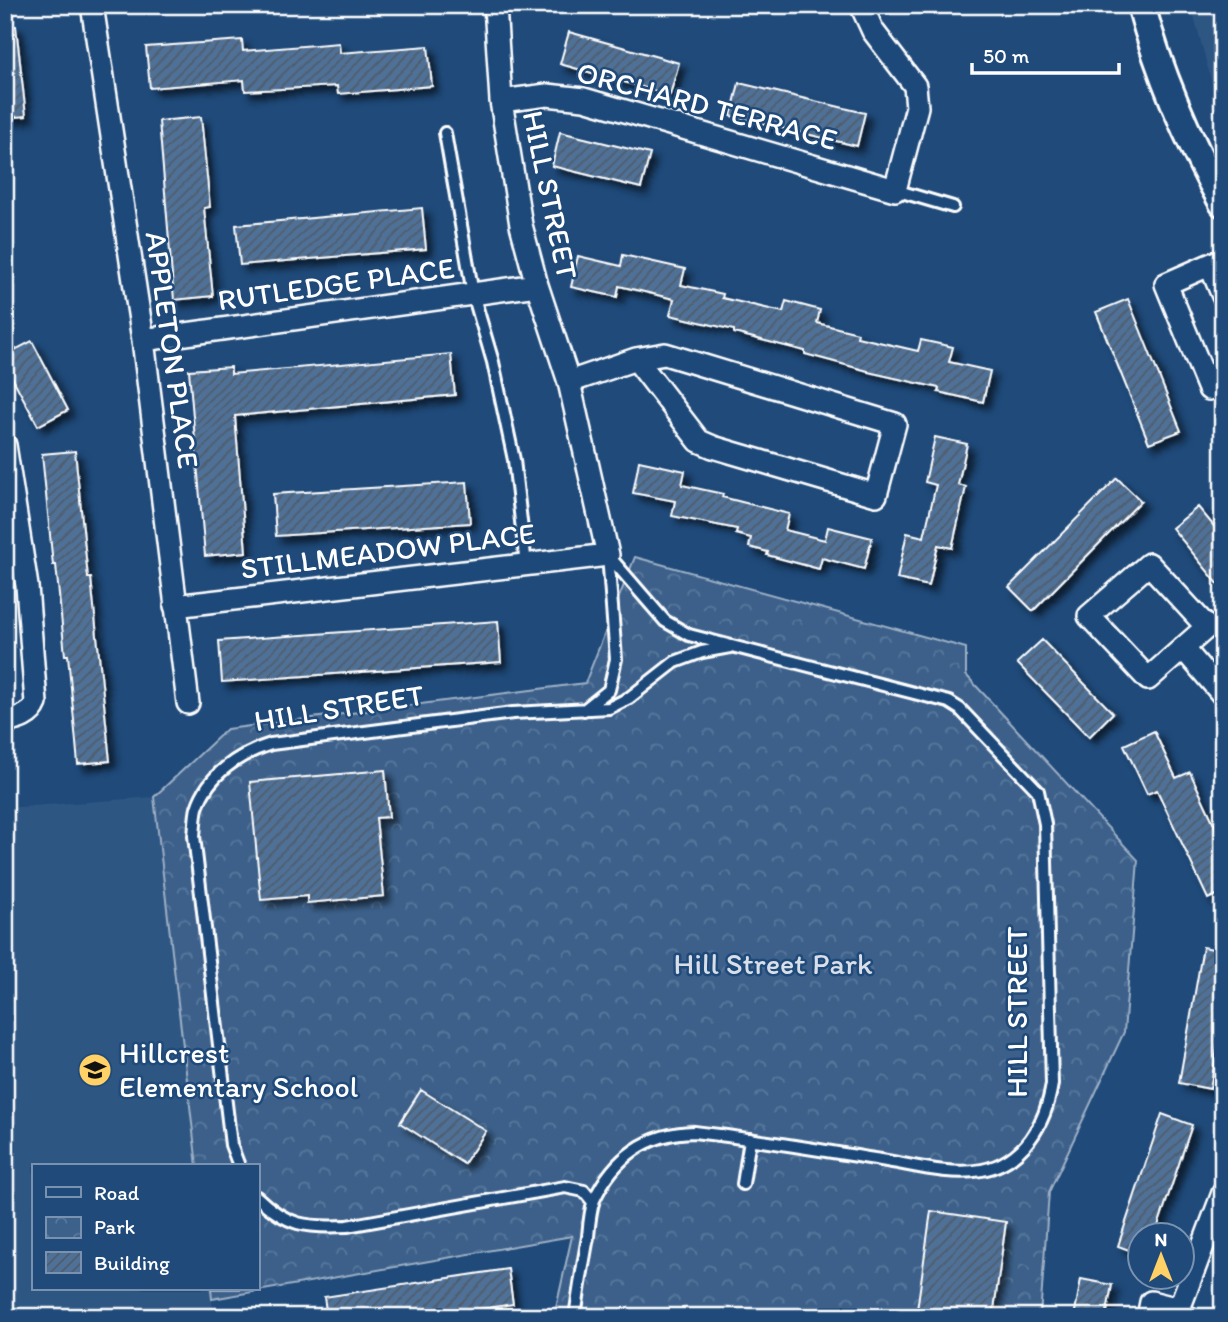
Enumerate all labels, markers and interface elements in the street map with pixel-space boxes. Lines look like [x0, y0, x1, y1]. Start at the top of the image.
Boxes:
scale bar [972, 32, 1120, 76]
text: 50 m [983, 43, 1030, 68]
street label: ORCHARD TERRACE [573, 53, 842, 158]
street label: HILL STREET [515, 107, 586, 283]
street label: APPLETON PLACE [138, 229, 207, 471]
street label: RUTLEDGE PLACE [215, 249, 457, 318]
street label: STILLMEADOW PLACE [239, 514, 537, 587]
street label: HILL STREET [251, 676, 427, 739]
street label: HILL STREET [998, 926, 1035, 1098]
park label: Hill Street Park [674, 945, 873, 982]
place label: Hillcrest Elementary School [119, 1034, 359, 1105]
school or university icon: Hillcrest Elementary School [76, 1051, 114, 1089]
legend [32, 1164, 259, 1290]
text: Road [94, 1180, 140, 1205]
text: Park [94, 1214, 136, 1239]
north arrow [1126, 1220, 1196, 1290]
text: N [1155, 1228, 1167, 1251]
text: Building [94, 1250, 170, 1275]

